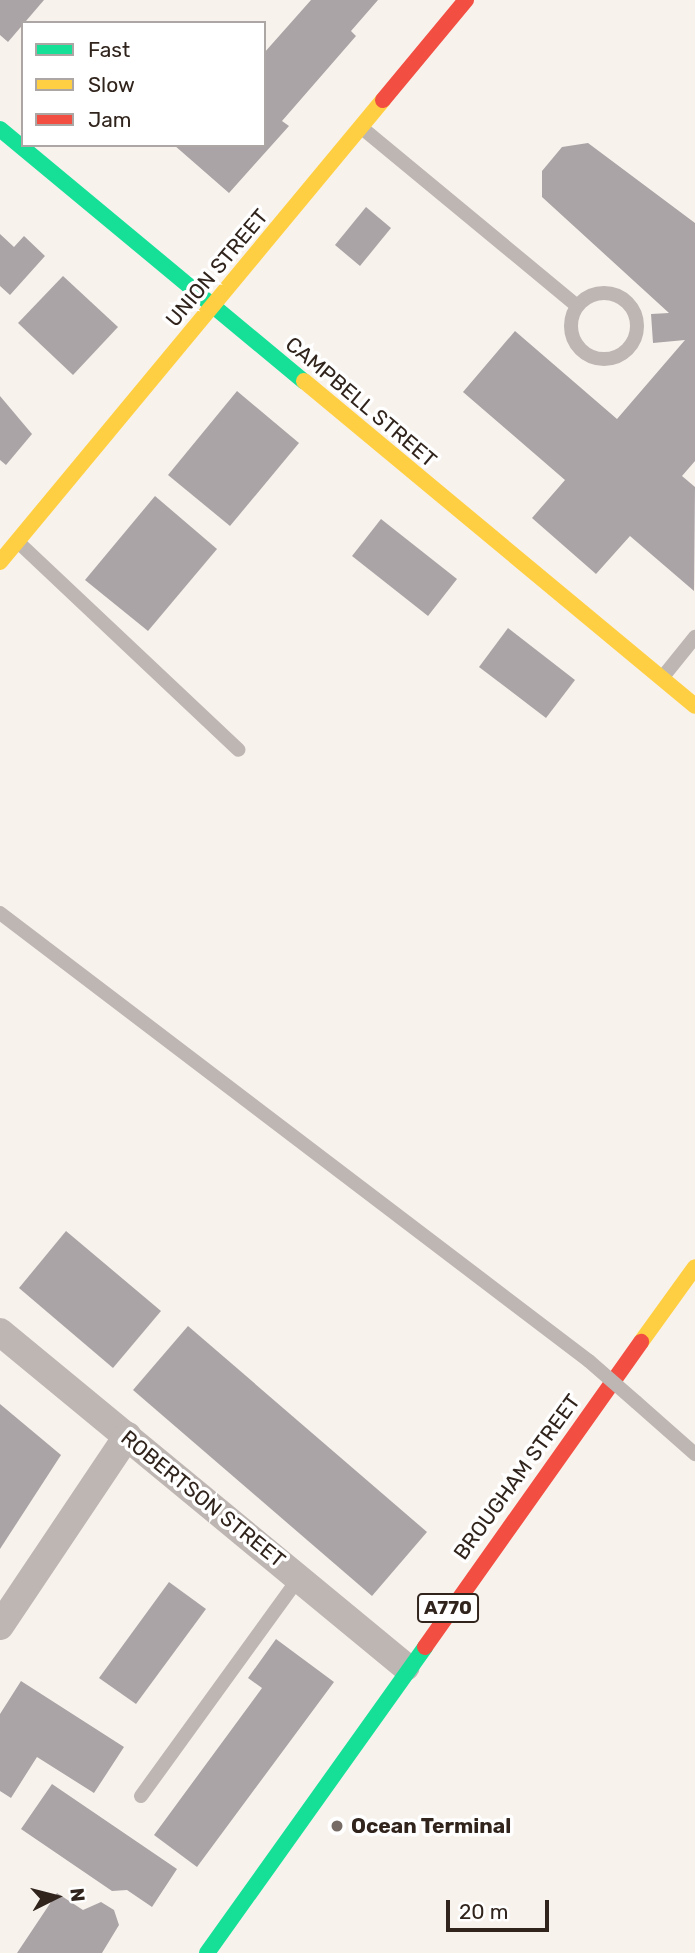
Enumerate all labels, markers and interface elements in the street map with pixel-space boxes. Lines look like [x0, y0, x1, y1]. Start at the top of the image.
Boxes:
legend [21, 21, 266, 147]
text: Fast [88, 37, 130, 62]
text: Slow [88, 72, 135, 97]
text: Jam [88, 107, 132, 132]
street label: UNION STREET [161, 204, 273, 332]
street label: CAMPBELL STREET [280, 331, 442, 473]
street label: BROUGHAM STREET [449, 1389, 585, 1565]
street label: ROBERTSON STREET [116, 1425, 290, 1573]
road number: A770 [416, 1592, 480, 1624]
place label: Ocean Terminal [351, 1813, 512, 1839]
marker: Ocean Terminal [329, 1818, 345, 1834]
north arrow [21, 1862, 91, 1932]
scale bar [450, 1886, 553, 1930]
text: N [65, 1887, 90, 1903]
text: 20 m [459, 1899, 508, 1924]

